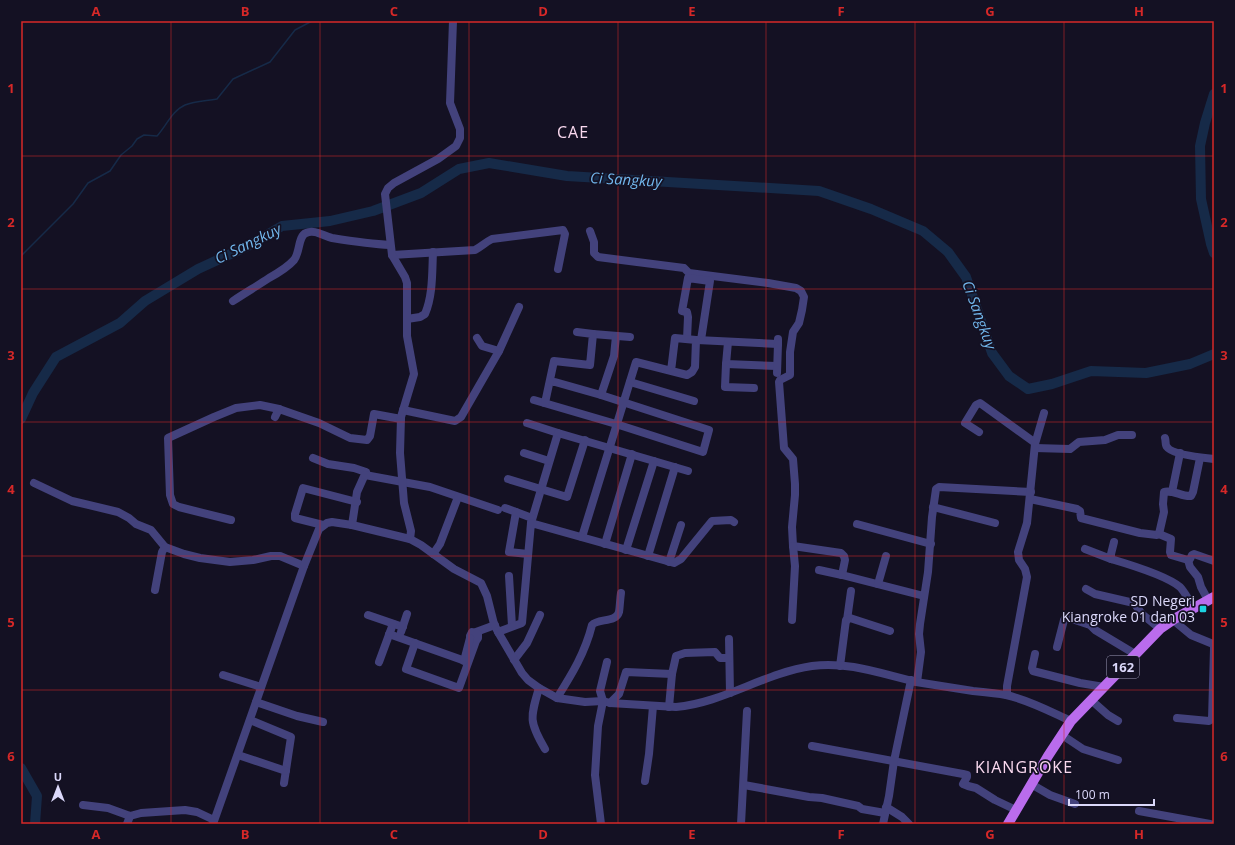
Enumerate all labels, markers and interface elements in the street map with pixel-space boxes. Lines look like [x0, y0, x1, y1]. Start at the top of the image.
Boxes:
text: A [92, 2, 101, 20]
text: B [241, 2, 250, 20]
text: C [390, 2, 398, 20]
text: D [538, 2, 548, 20]
text: E [688, 2, 696, 20]
text: F [837, 2, 845, 20]
text: G [985, 2, 995, 20]
text: H [1134, 2, 1144, 20]
text: 1 [7, 79, 15, 97]
text: 1 [1220, 79, 1228, 97]
district label: CAE [557, 121, 589, 143]
water label: Ci Sangkuy [590, 167, 664, 191]
text: 2 [7, 213, 15, 231]
text: 2 [1220, 213, 1228, 231]
water label: Ci Sangkuy [211, 218, 285, 268]
water label: Ci Sangkuy [958, 277, 1002, 353]
text: 3 [7, 346, 15, 364]
text: 3 [1220, 346, 1228, 364]
text: 4 [7, 480, 15, 498]
text: 4 [1220, 480, 1228, 498]
place label: SD Negeri Kiangroke 01 dan 03 [1062, 591, 1195, 626]
marker: SD Negeri Kiangroke 01 dan 03 [1198, 604, 1208, 614]
text: 5 [7, 613, 15, 631]
text: 5 [1220, 613, 1228, 631]
road number: 162 [1107, 656, 1139, 678]
text: 6 [7, 747, 15, 765]
text: 6 [1220, 747, 1228, 765]
district label: KIANGROKE [975, 756, 1073, 778]
north arrow [38, 767, 78, 807]
text: U [54, 769, 62, 784]
scale bar [1069, 781, 1154, 807]
text: 100 m [1075, 786, 1110, 803]
text: A [92, 825, 101, 843]
text: B [241, 825, 250, 843]
text: C [390, 825, 398, 843]
text: D [538, 825, 548, 843]
text: E [688, 825, 696, 843]
text: F [837, 825, 845, 843]
text: G [985, 825, 995, 843]
text: H [1134, 825, 1144, 843]

